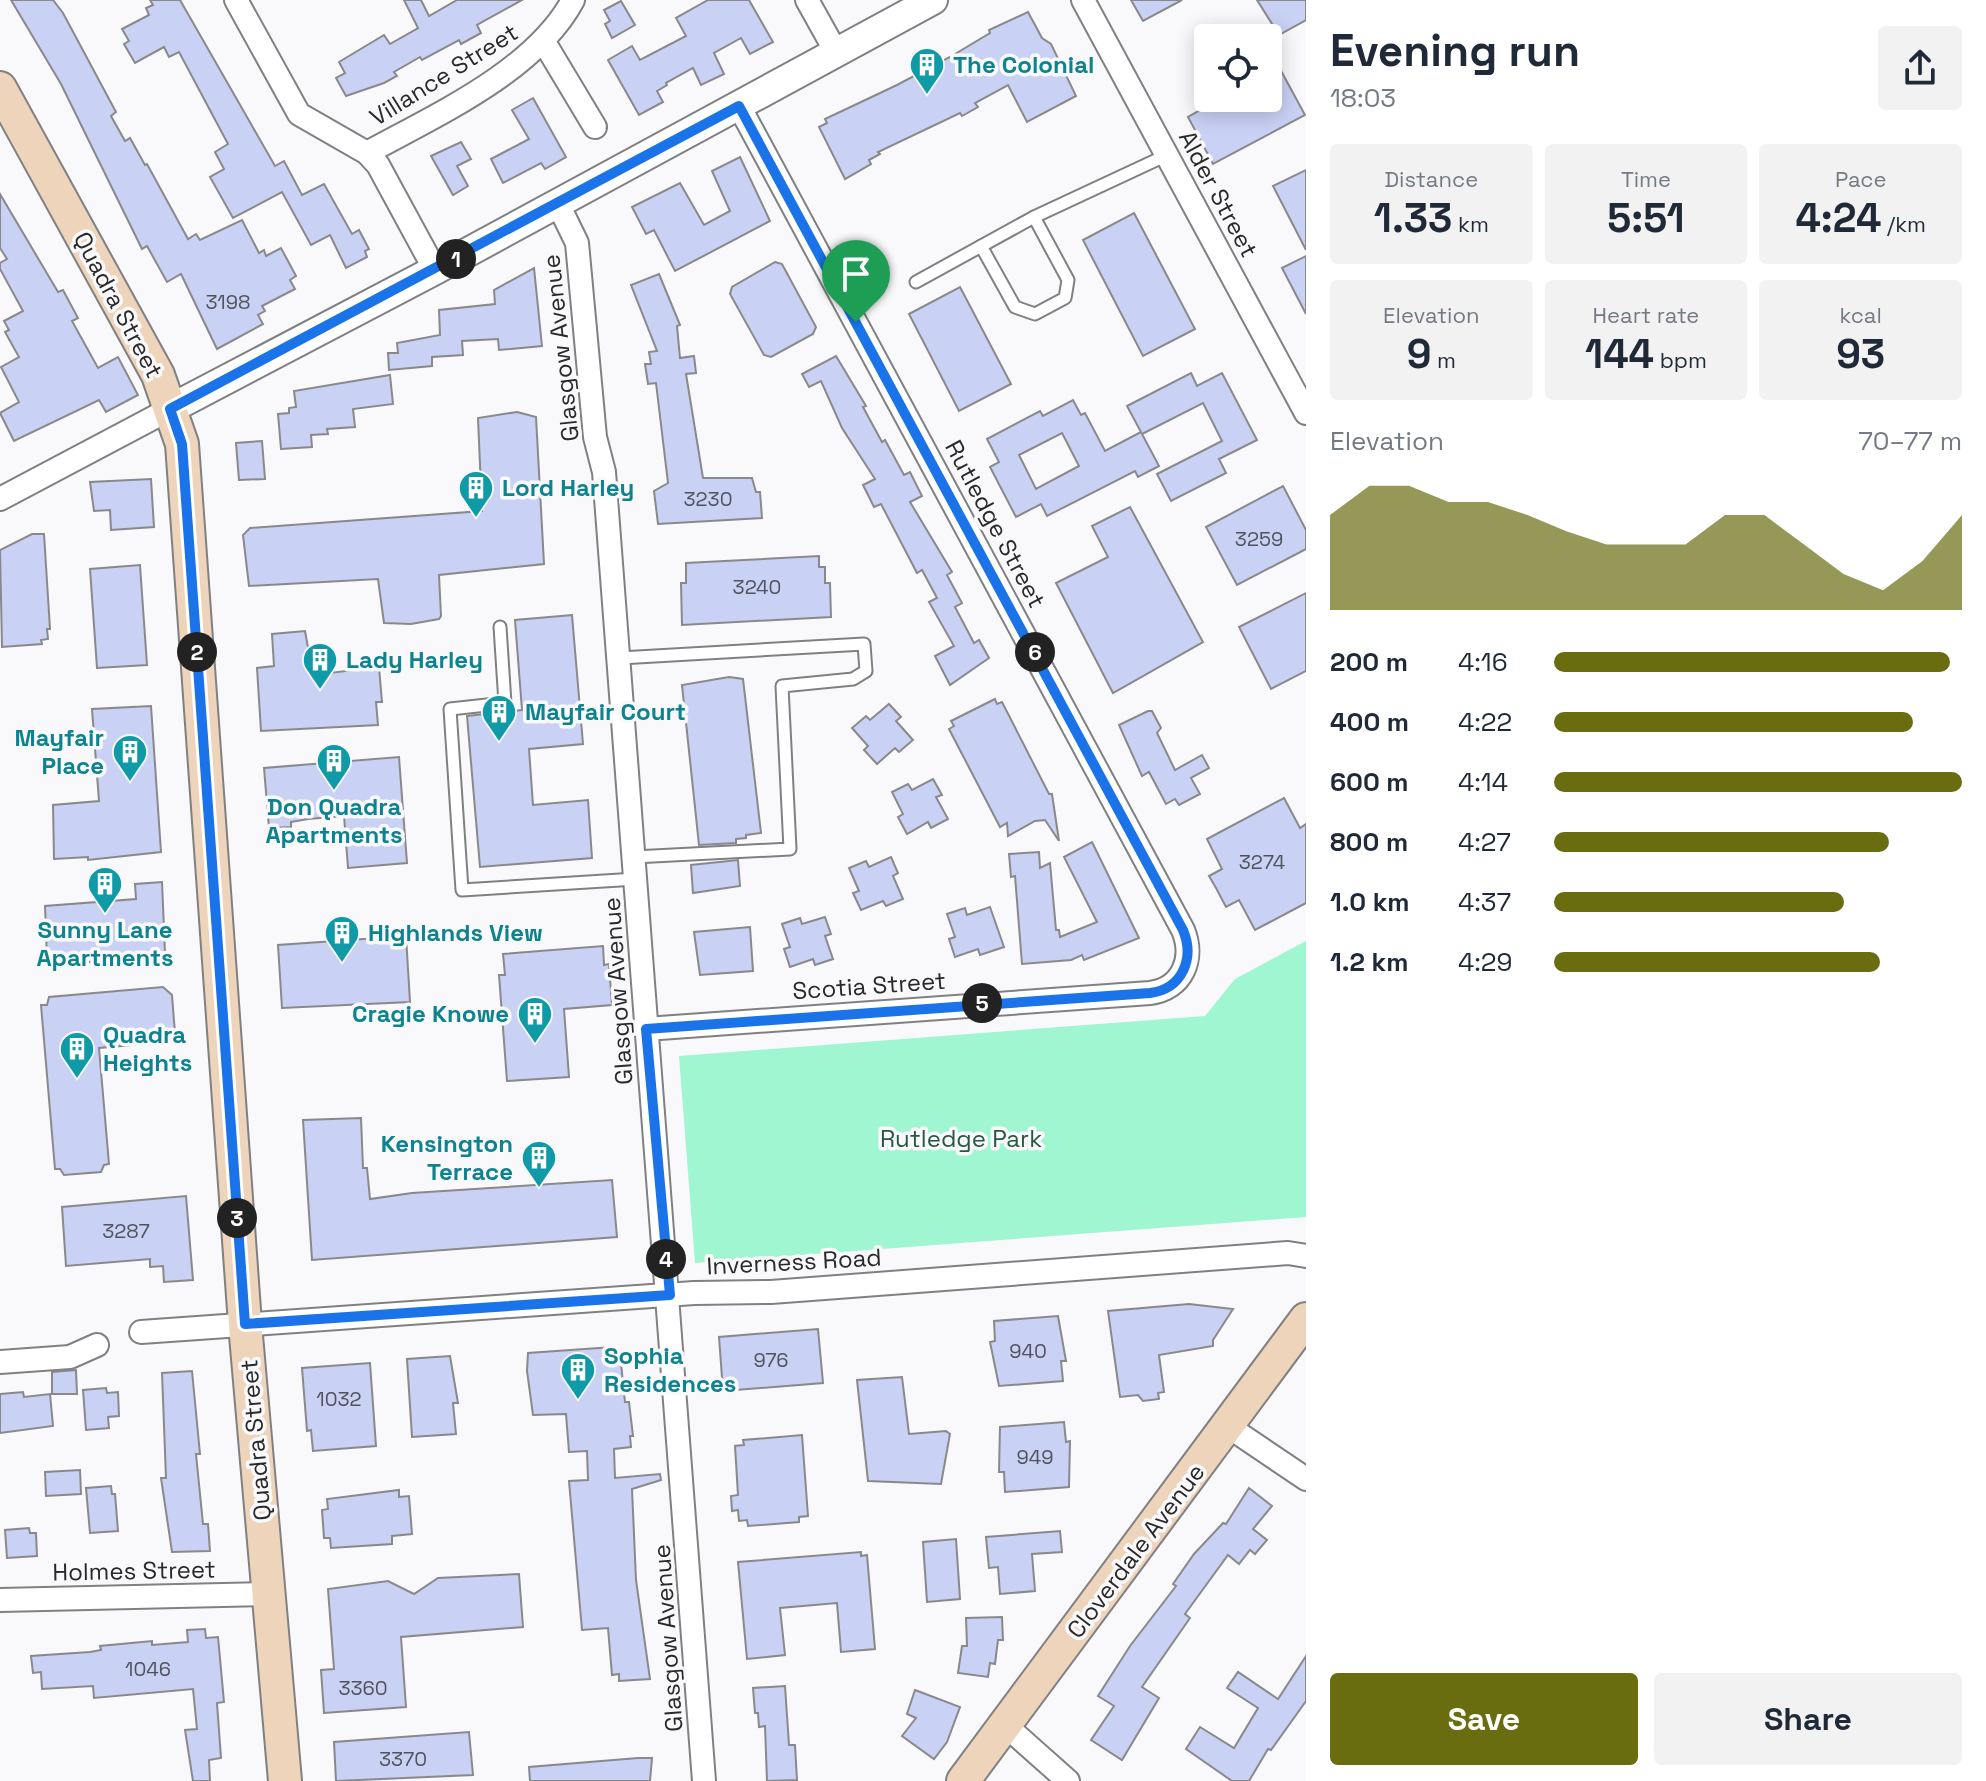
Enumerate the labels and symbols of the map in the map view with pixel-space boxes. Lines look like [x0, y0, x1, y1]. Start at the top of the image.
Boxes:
street label: Villance Street [364, 17, 524, 133]
building icon: The Colonial [908, 46, 946, 96]
place label: The Colonial [953, 49, 1094, 80]
street label: Alder Street [1172, 125, 1265, 263]
street label: Quadra Street [67, 226, 170, 383]
pin: 1 [436, 239, 476, 279]
pin [822, 240, 890, 322]
street label: Glasgow Avenue [535, 253, 586, 443]
house number: 3198 [206, 289, 250, 315]
street label: Rutledge Street [938, 435, 1053, 613]
building icon: Lord Harley [457, 469, 495, 519]
place label: Lord Harley [502, 472, 634, 503]
house number: 3230 [684, 486, 732, 512]
house number: 3259 [1235, 526, 1283, 552]
house number: 3240 [733, 574, 781, 600]
pin: 2 [177, 632, 217, 672]
pin: 6 [1015, 632, 1055, 672]
building icon: Lady Harley [301, 641, 339, 691]
place label: Lady Harley [346, 644, 483, 675]
building icon: Mayfair Court [480, 693, 518, 743]
place label: Mayfair Court [525, 696, 686, 727]
place label: Mayfair Place [14, 722, 104, 781]
building icon: Mayfair Place [111, 733, 149, 783]
building icon: Don Quadra Apartments [315, 742, 353, 792]
place label: Don Quadra Apartments [265, 791, 403, 850]
house number: 3274 [1239, 849, 1285, 875]
building icon: Sunny Lane Apartments [86, 865, 124, 915]
street label: Glasgow Avenue [595, 896, 640, 1086]
place label: Sunny Lane Apartments [36, 914, 174, 973]
building icon: Highlands View [323, 914, 361, 964]
place label: Highlands View [368, 917, 543, 948]
street label: Scotia Street [791, 965, 947, 1006]
pin: 5 [962, 983, 1002, 1023]
building icon: Cragie Knowe [516, 995, 554, 1045]
place label: Cragie Knowe [352, 998, 509, 1029]
place label: Quadra Heights [103, 1019, 192, 1078]
building icon: Quadra Heights [58, 1030, 96, 1080]
park label: Rutledge Park [880, 1123, 1042, 1154]
place label: Kensington Terrace [381, 1128, 513, 1187]
building icon: Kensington Terrace [520, 1139, 558, 1189]
pin: 3 [217, 1198, 257, 1238]
house number: 3287 [102, 1218, 150, 1244]
pin: 4 [646, 1239, 686, 1279]
street label: Inverness Road [706, 1241, 882, 1282]
house number: 940 [1009, 1338, 1047, 1364]
place label: Sophia Residences [604, 1340, 736, 1399]
house number: 976 [753, 1347, 789, 1373]
building icon: Sophia Residences [559, 1351, 597, 1401]
street label: Quadra Street [233, 1358, 278, 1522]
house number: 1032 [316, 1386, 362, 1412]
house number: 949 [1017, 1444, 1053, 1470]
street label: Cloverdale Avenue [1060, 1457, 1211, 1644]
street label: Glasgow Avenue [645, 1543, 690, 1733]
street label: Holmes Street [52, 1554, 216, 1587]
house number: 1046 [125, 1656, 171, 1682]
house number: 3360 [338, 1675, 388, 1701]
house number: 3370 [379, 1746, 427, 1772]

